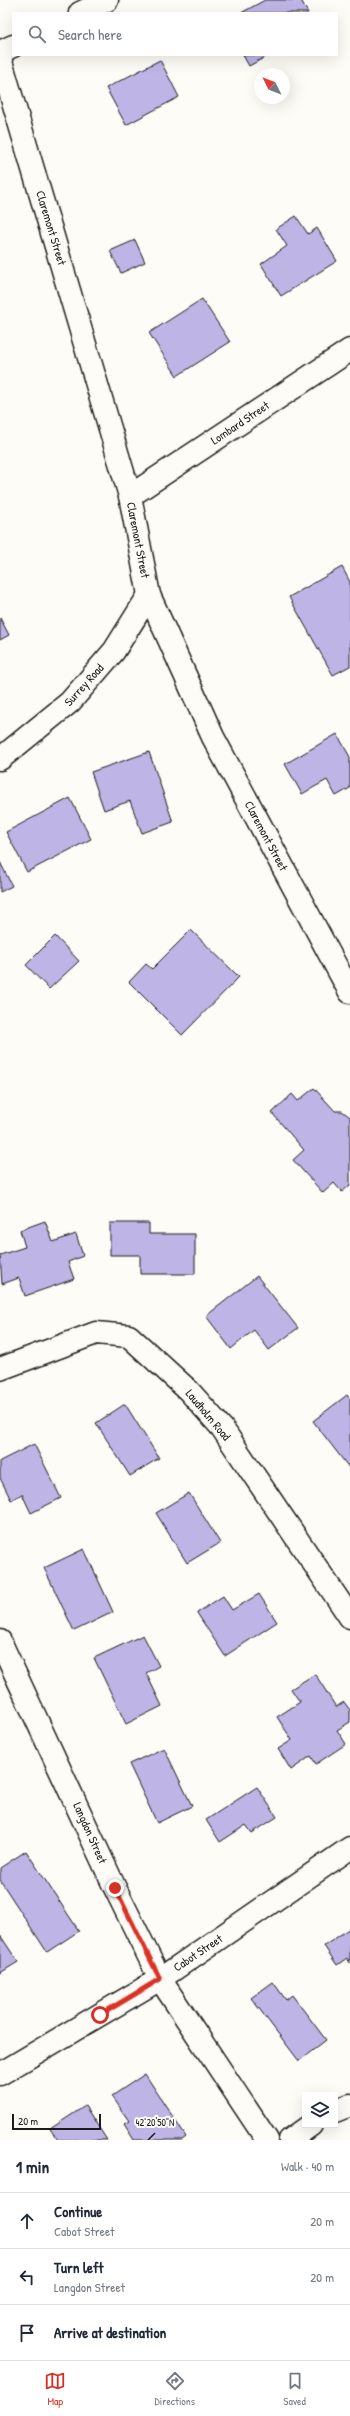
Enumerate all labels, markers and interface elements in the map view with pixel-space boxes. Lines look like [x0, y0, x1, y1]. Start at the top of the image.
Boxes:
search box [12, 12, 338, 56]
icon: search [26, 23, 48, 45]
text: Search here [58, 24, 122, 45]
north arrow [254, 68, 290, 104]
street label: Claremont Street [32, 188, 71, 268]
street label: Lombard Street [207, 396, 273, 448]
street label: Claremont Street [123, 500, 154, 580]
street label: Surrey Road [60, 659, 107, 710]
street label: Claremont Street [241, 798, 292, 875]
street label: Laudholm Road [182, 1385, 235, 1444]
street label: Langdon Street [69, 1799, 112, 1867]
route end [106, 1879, 124, 1897]
street label: Cabot Street [170, 1929, 226, 1975]
route start [91, 2006, 109, 2024]
map controls [302, 2092, 338, 2128]
button: layers [302, 2092, 338, 2128]
scale bar [12, 2112, 101, 2131]
text: 20 m [18, 2114, 38, 2128]
text: 42°20'50"N [136, 2116, 174, 2129]
text: 1 min [16, 2155, 49, 2178]
text: Walk · 40 m [281, 2157, 334, 2175]
text: Continue [54, 2201, 102, 2222]
icon: ahead [16, 2210, 38, 2232]
text: 20 m [310, 2212, 334, 2230]
text: Cabot Street [54, 2222, 115, 2240]
text: Turn left [54, 2257, 104, 2278]
icon: left [16, 2266, 38, 2288]
text: 20 m [310, 2268, 334, 2286]
text: Langdon Street [54, 2278, 125, 2296]
icon: arrive [16, 2322, 38, 2344]
text: Arrive at destination [54, 2322, 166, 2343]
tab: Map [44, 2370, 66, 2408]
tab: Directions [155, 2370, 195, 2408]
tab: Saved [283, 2370, 306, 2408]

